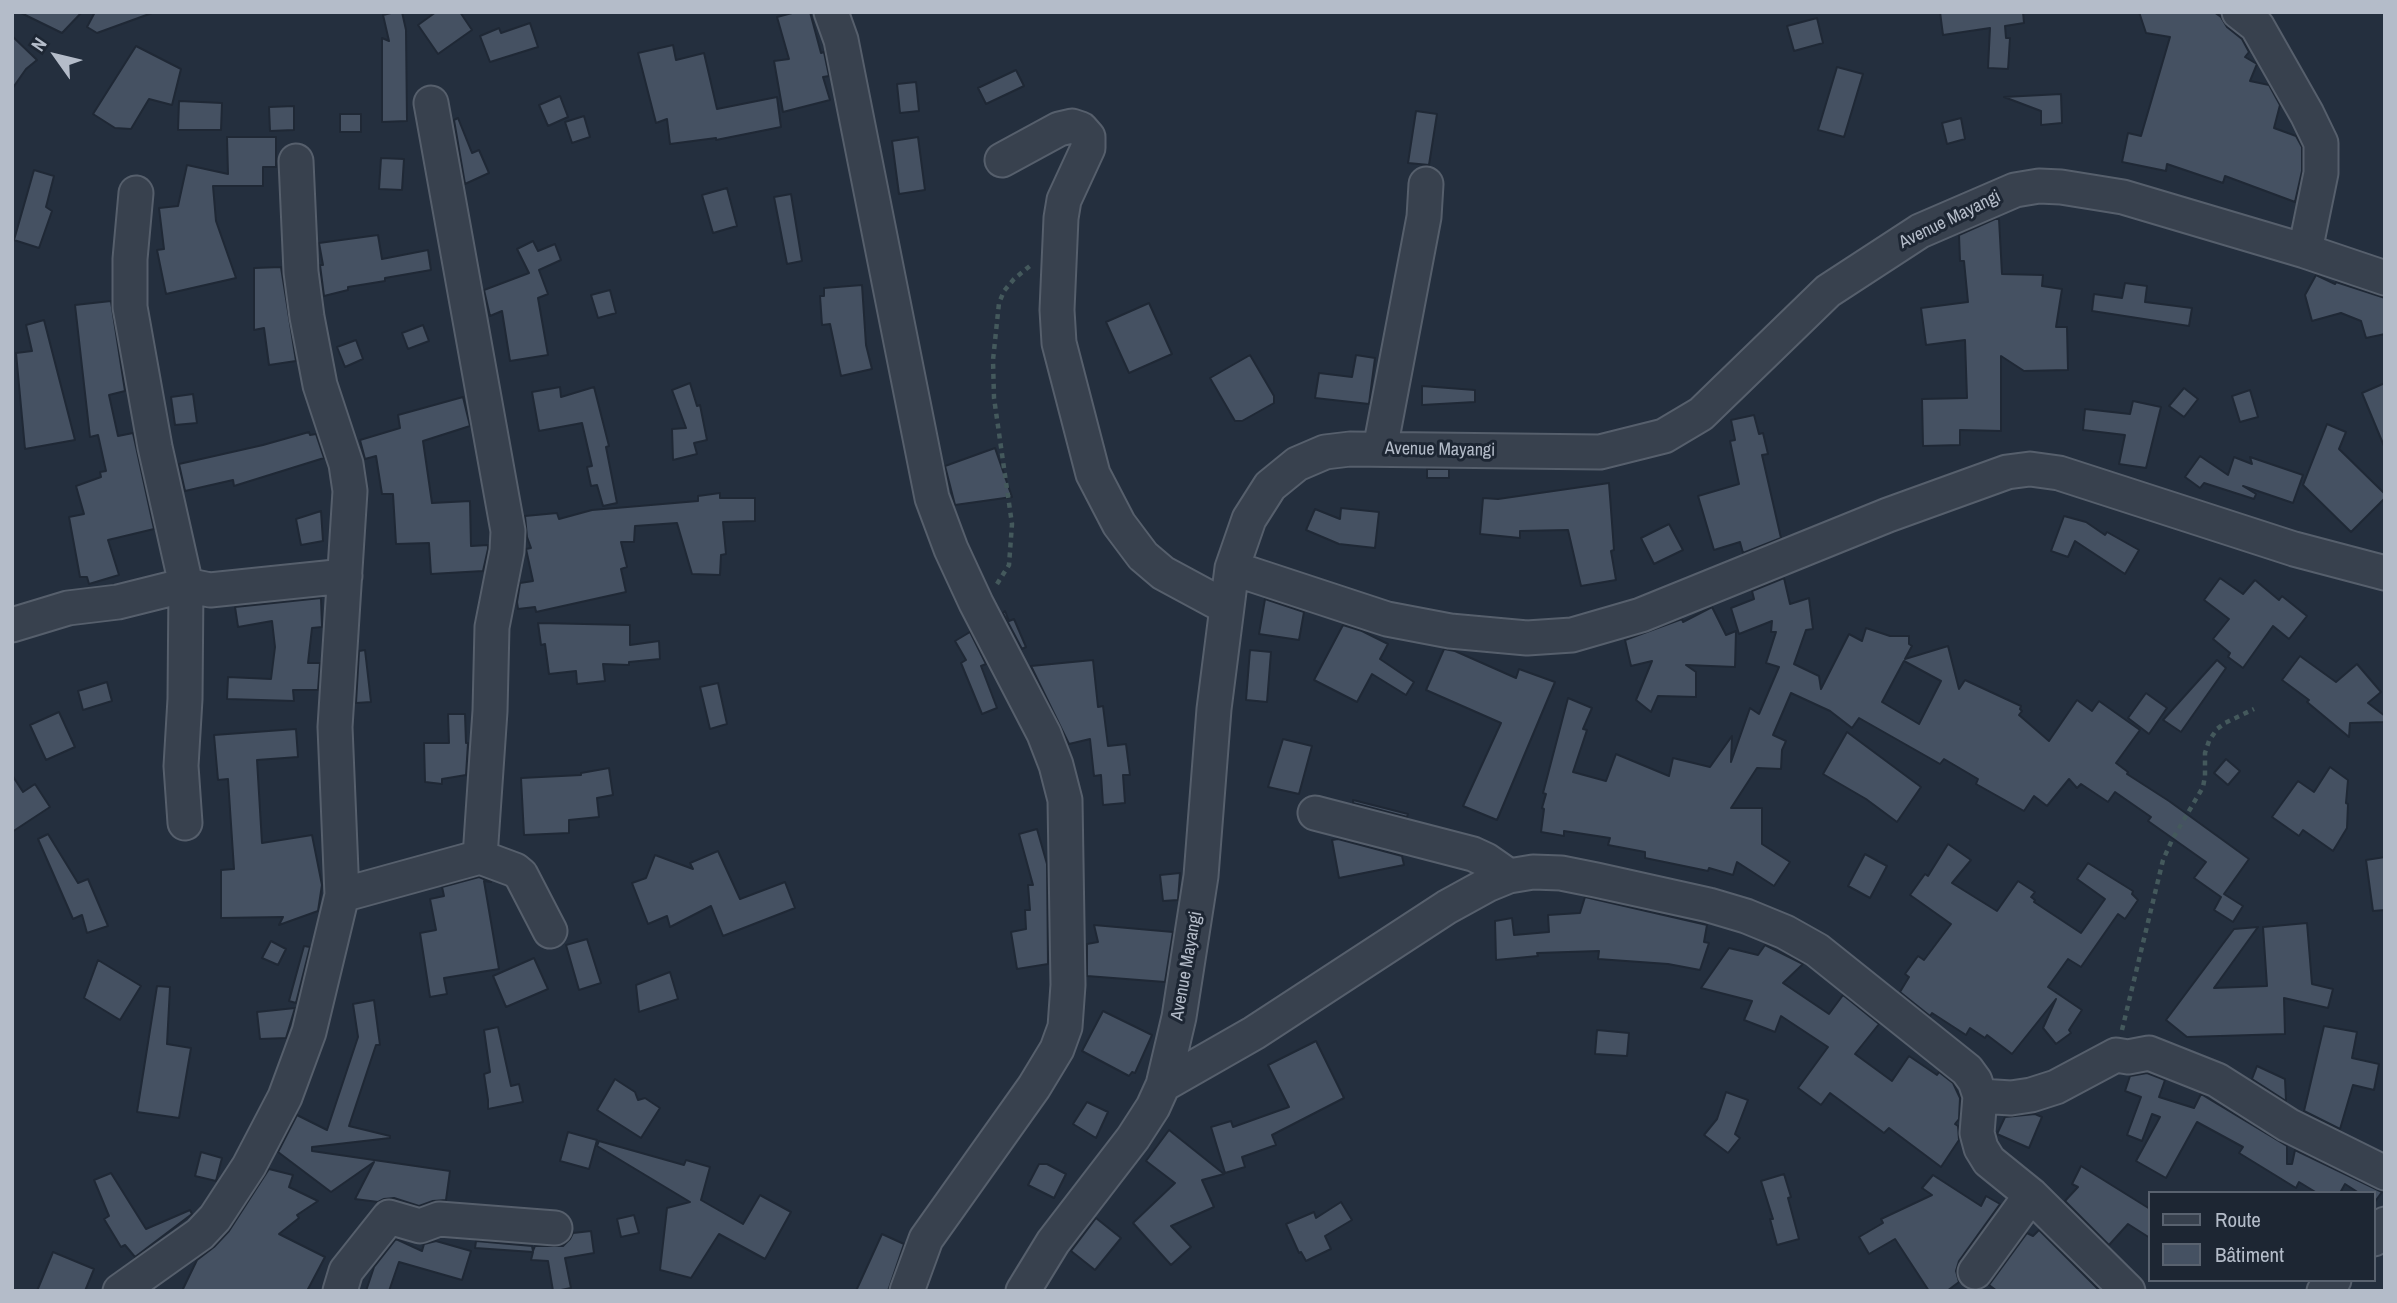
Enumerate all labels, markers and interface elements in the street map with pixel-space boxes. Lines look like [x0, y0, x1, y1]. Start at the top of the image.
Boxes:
north arrow [21, 21, 91, 91]
text: N [25, 32, 53, 56]
street label: Avenue Mayangi [1896, 186, 2004, 254]
street label: Avenue Mayangi [1385, 438, 1495, 462]
street label: Avenue Mayangi [1167, 910, 1207, 1022]
legend [2148, 1191, 2376, 1282]
text: Route [2215, 1205, 2261, 1234]
text: Bâtiment [2215, 1240, 2284, 1269]

